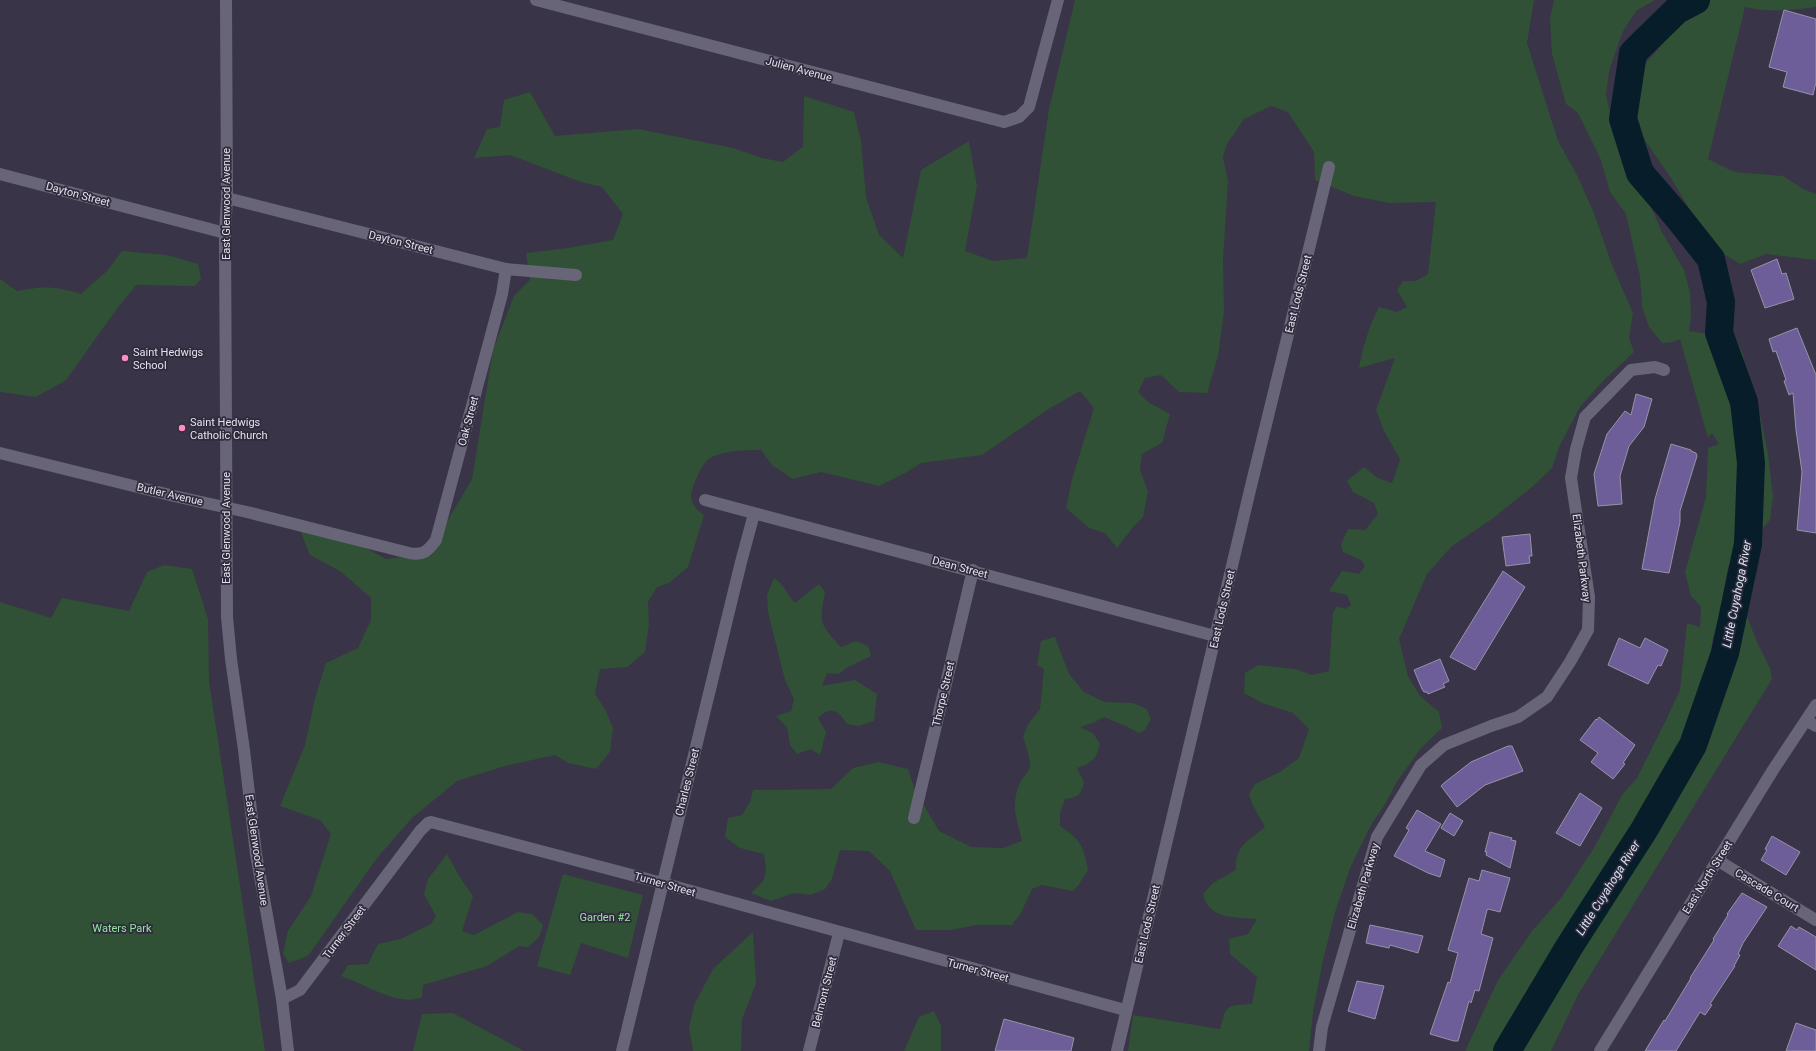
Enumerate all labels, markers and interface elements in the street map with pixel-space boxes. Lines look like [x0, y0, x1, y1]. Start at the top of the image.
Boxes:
street label: Julien Avenue [764, 54, 834, 85]
street label: East Glenwood Avenue [220, 148, 233, 260]
street label: Dayton Street [44, 180, 112, 209]
street label: Dayton Street [367, 228, 435, 257]
street label: East Lods Street [1282, 253, 1315, 335]
place label: Saint Hedwigs School [133, 346, 204, 372]
marker: Saint Hedwigs School [120, 353, 130, 363]
street label: Oak Street [456, 394, 481, 447]
place label: Saint Hedwigs Catholic Church [190, 416, 268, 442]
marker: Saint Hedwigs Catholic Church [177, 423, 187, 433]
street label: East Glenwood Avenue [220, 472, 233, 584]
street label: Butler Avenue [136, 481, 204, 508]
street label: Elizabeth Parkway [1570, 513, 1593, 604]
water label: Little Cuyahoga River [1720, 538, 1754, 649]
street label: Dean Street [931, 554, 989, 581]
street label: East Lods Street [1207, 568, 1238, 650]
street label: Thorpe Street [930, 660, 957, 728]
street label: Charles Street [673, 747, 702, 817]
street label: East Glenwood Avenue [242, 794, 271, 907]
water label: Little Cuyahoga River [1573, 837, 1643, 938]
street label: East North Street [1680, 838, 1735, 916]
street label: Elizabeth Parkway [1345, 841, 1382, 931]
street label: Cascade Court [1732, 866, 1801, 915]
street label: Turner Street [633, 870, 697, 900]
street label: East Lods Street [1132, 883, 1163, 965]
street label: Turner Street [320, 903, 369, 961]
park label: Garden #2 [580, 911, 630, 924]
park label: Waters Park [92, 922, 152, 935]
street label: Belmont Street [809, 955, 840, 1029]
street label: Turner Street [946, 956, 1010, 985]

